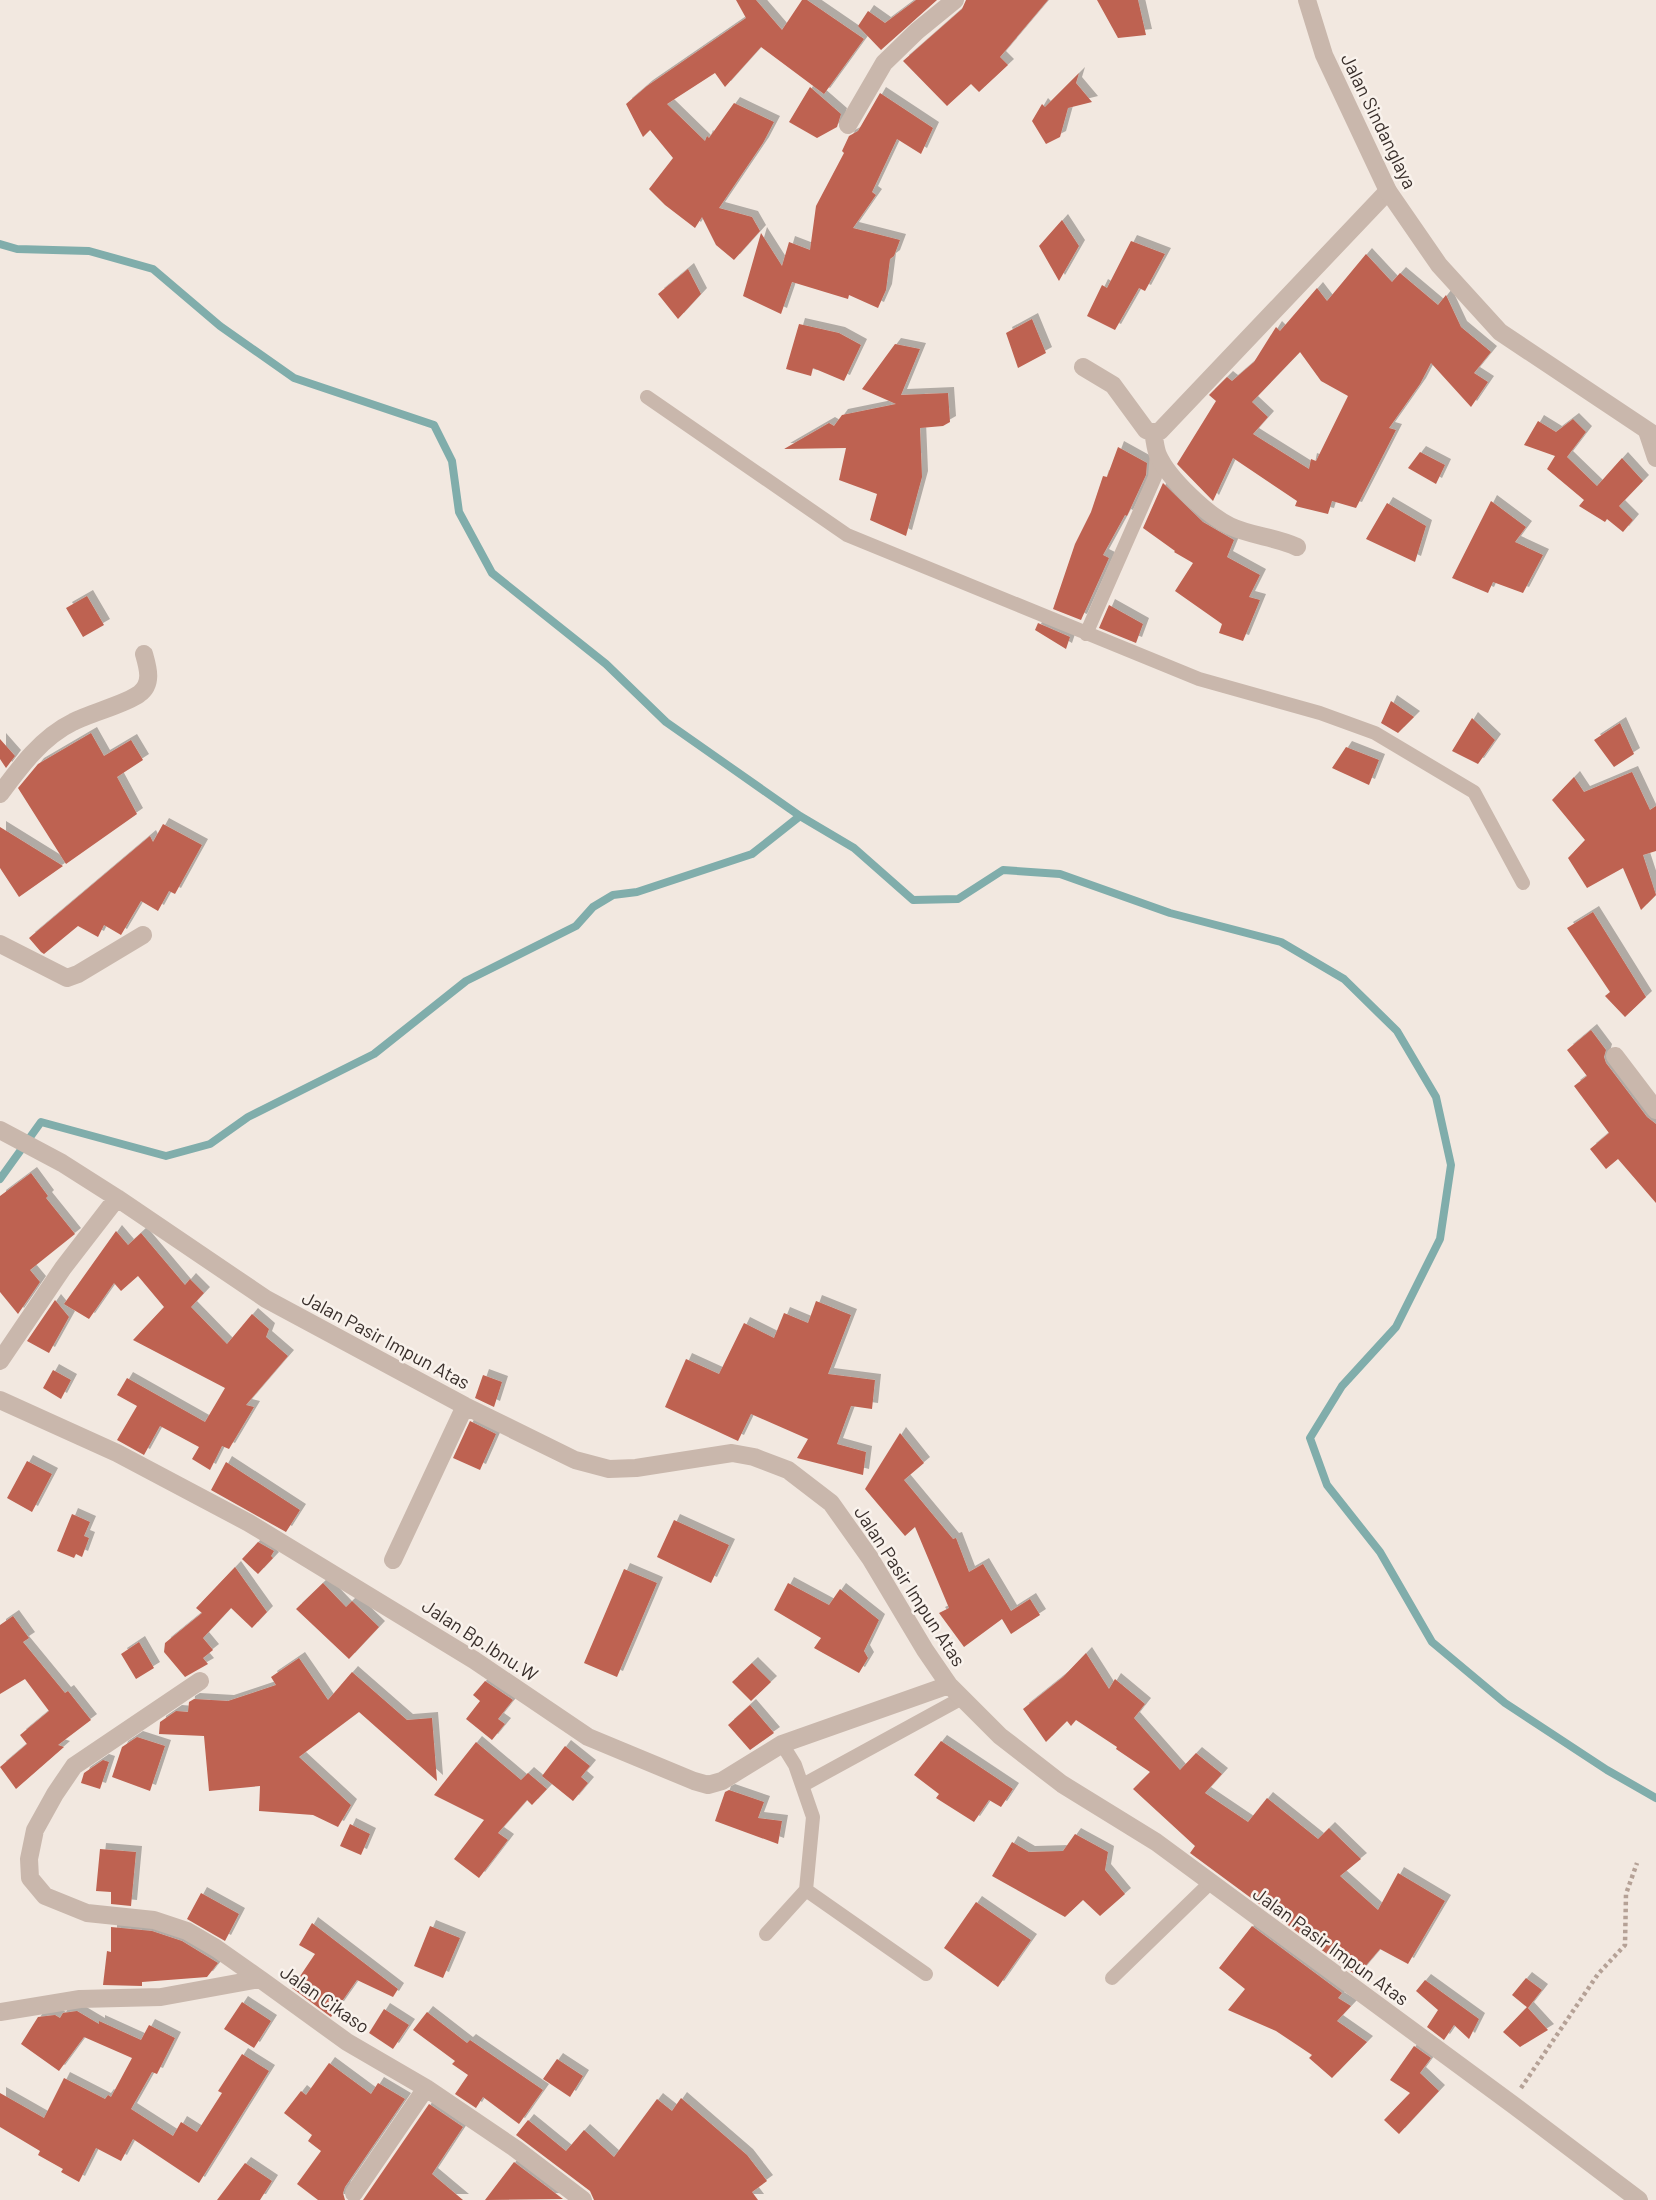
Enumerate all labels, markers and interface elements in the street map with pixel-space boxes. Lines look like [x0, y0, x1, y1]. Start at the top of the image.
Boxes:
street label: Jalan Sindanglaya [1337, 49, 1422, 192]
street label: Jalan Pasir Impun Atas [298, 1286, 474, 1394]
street label: Jalan Pasir Impun Atas [850, 1501, 971, 1670]
street label: Jalan Bp.Ibnu.W [418, 1594, 543, 1686]
street label: Jalan Pasir Impun Atas [1249, 1881, 1414, 2010]
street label: Jalan Cikaso [276, 1959, 374, 2038]

